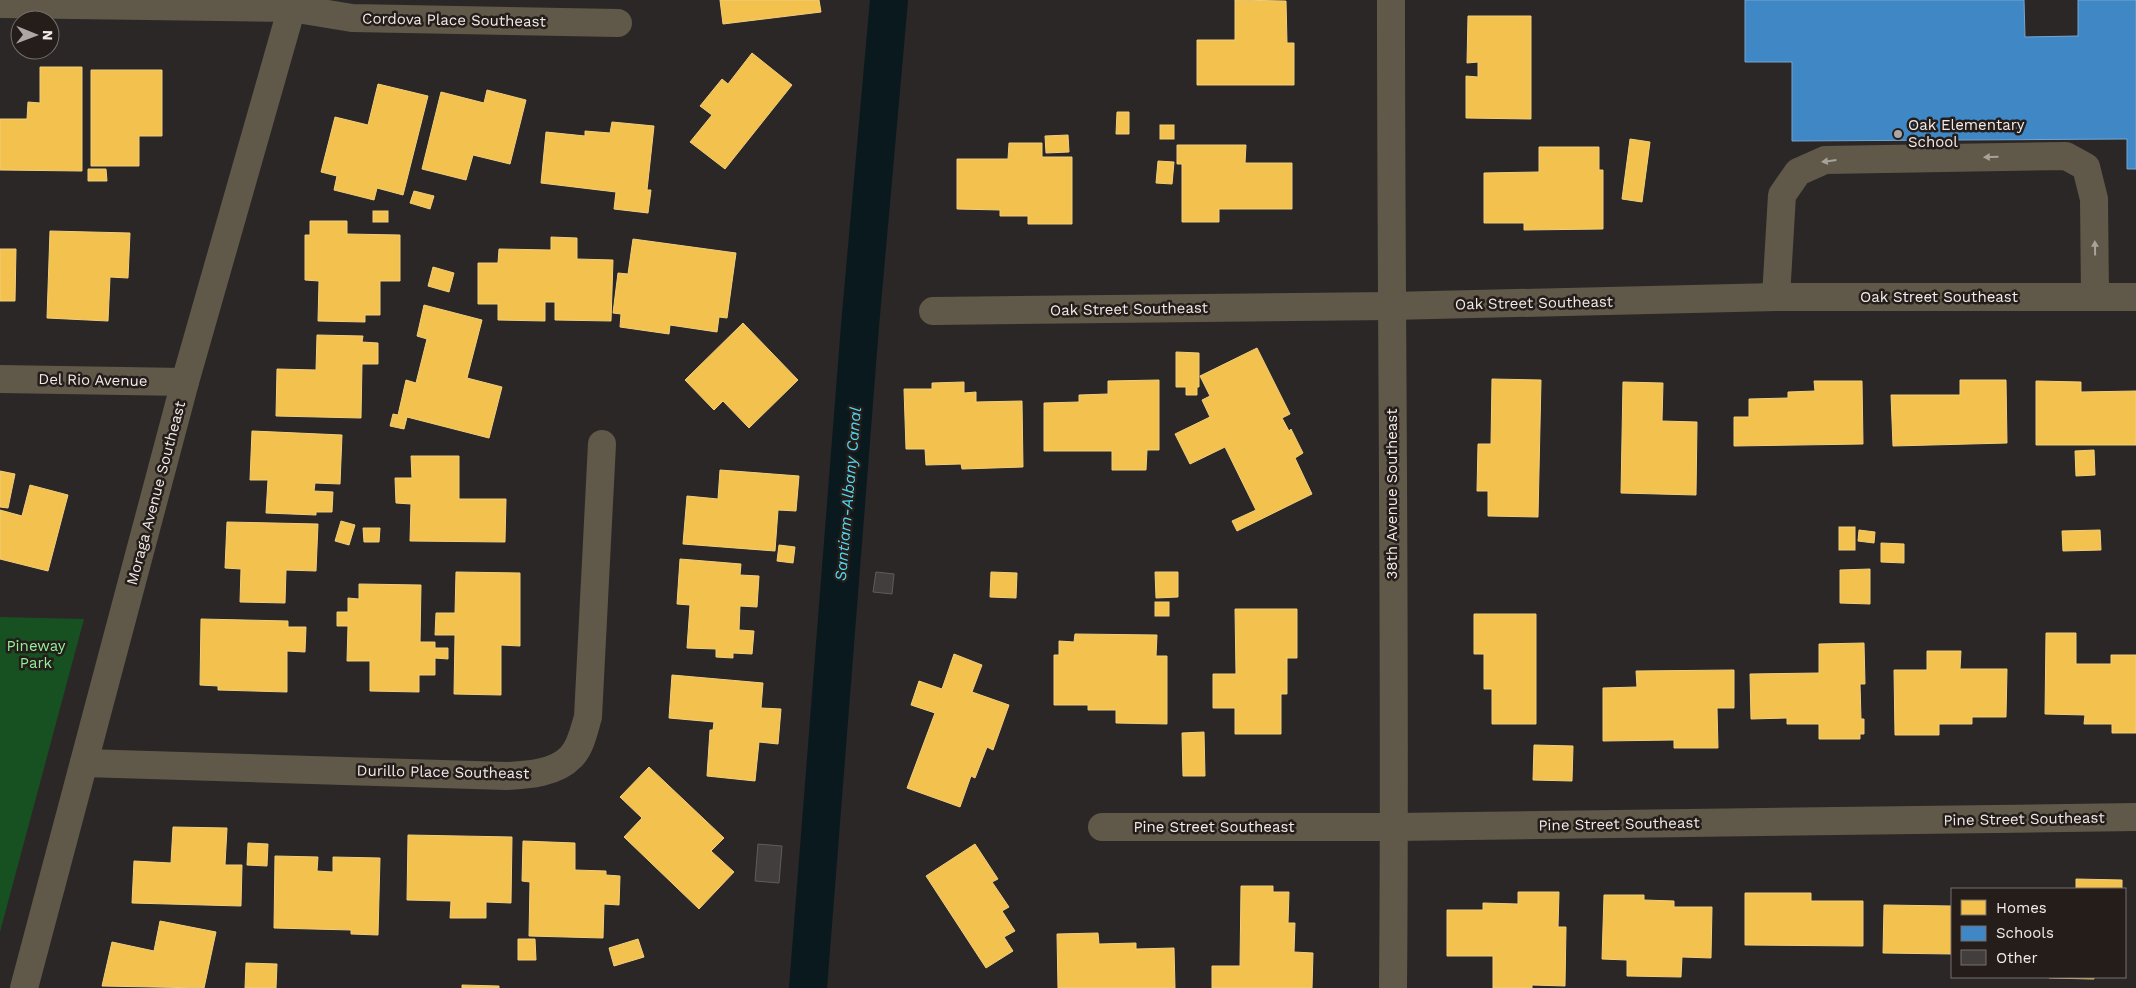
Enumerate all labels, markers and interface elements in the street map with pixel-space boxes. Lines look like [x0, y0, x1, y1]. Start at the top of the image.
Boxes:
street label: Cordova Place Southeast [362, 9, 547, 31]
north arrow [10, 10, 60, 60]
text: N [40, 30, 56, 41]
place label: Oak Elementary School [1908, 116, 2025, 151]
marker: Oak Elementary School [1892, 128, 1904, 140]
one-way arrow [1983, 153, 1999, 161]
one-way arrow [1820, 157, 1836, 165]
one-way arrow [2091, 240, 2099, 256]
street label: Oak Street Southeast [1860, 288, 2019, 306]
street label: Oak Street Southeast [1455, 293, 1614, 313]
street label: Oak Street Southeast [1050, 299, 1209, 319]
street label: Del Rio Avenue [38, 370, 148, 390]
street label: Moraga Avenue Southeast [123, 398, 189, 587]
water label: Santiam-Albany Canal [831, 406, 865, 582]
street label: 38th Avenue Southeast [1383, 408, 1401, 580]
park label: Pineway Park [6, 637, 66, 672]
street label: Durillo Place Southeast [357, 761, 530, 783]
street label: Pine Street Southeast [1943, 809, 2105, 829]
street label: Pine Street Southeast [1538, 814, 1700, 834]
street label: Pine Street Southeast [1133, 818, 1295, 836]
legend [1951, 888, 2126, 978]
text: Homes [1996, 899, 2047, 917]
text: Schools [1996, 924, 2054, 942]
text: Other [1996, 949, 2038, 967]

